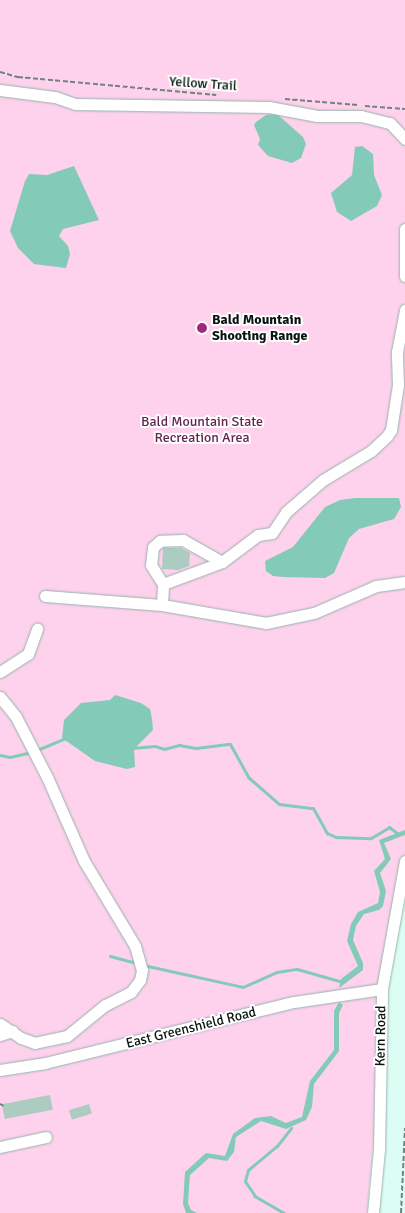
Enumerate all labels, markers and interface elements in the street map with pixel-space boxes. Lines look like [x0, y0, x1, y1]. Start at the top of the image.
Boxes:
street label: Yellow Trail [169, 73, 237, 95]
place label: Bald Mountain Shooting Range [212, 312, 307, 344]
marker: Bald Mountain Shooting Range [196, 322, 208, 334]
park label: Bald Mountain State Recreation Area [141, 414, 263, 447]
street label: East Greenshield Road [124, 1004, 258, 1052]
street label: Kern Road [372, 1005, 390, 1067]

